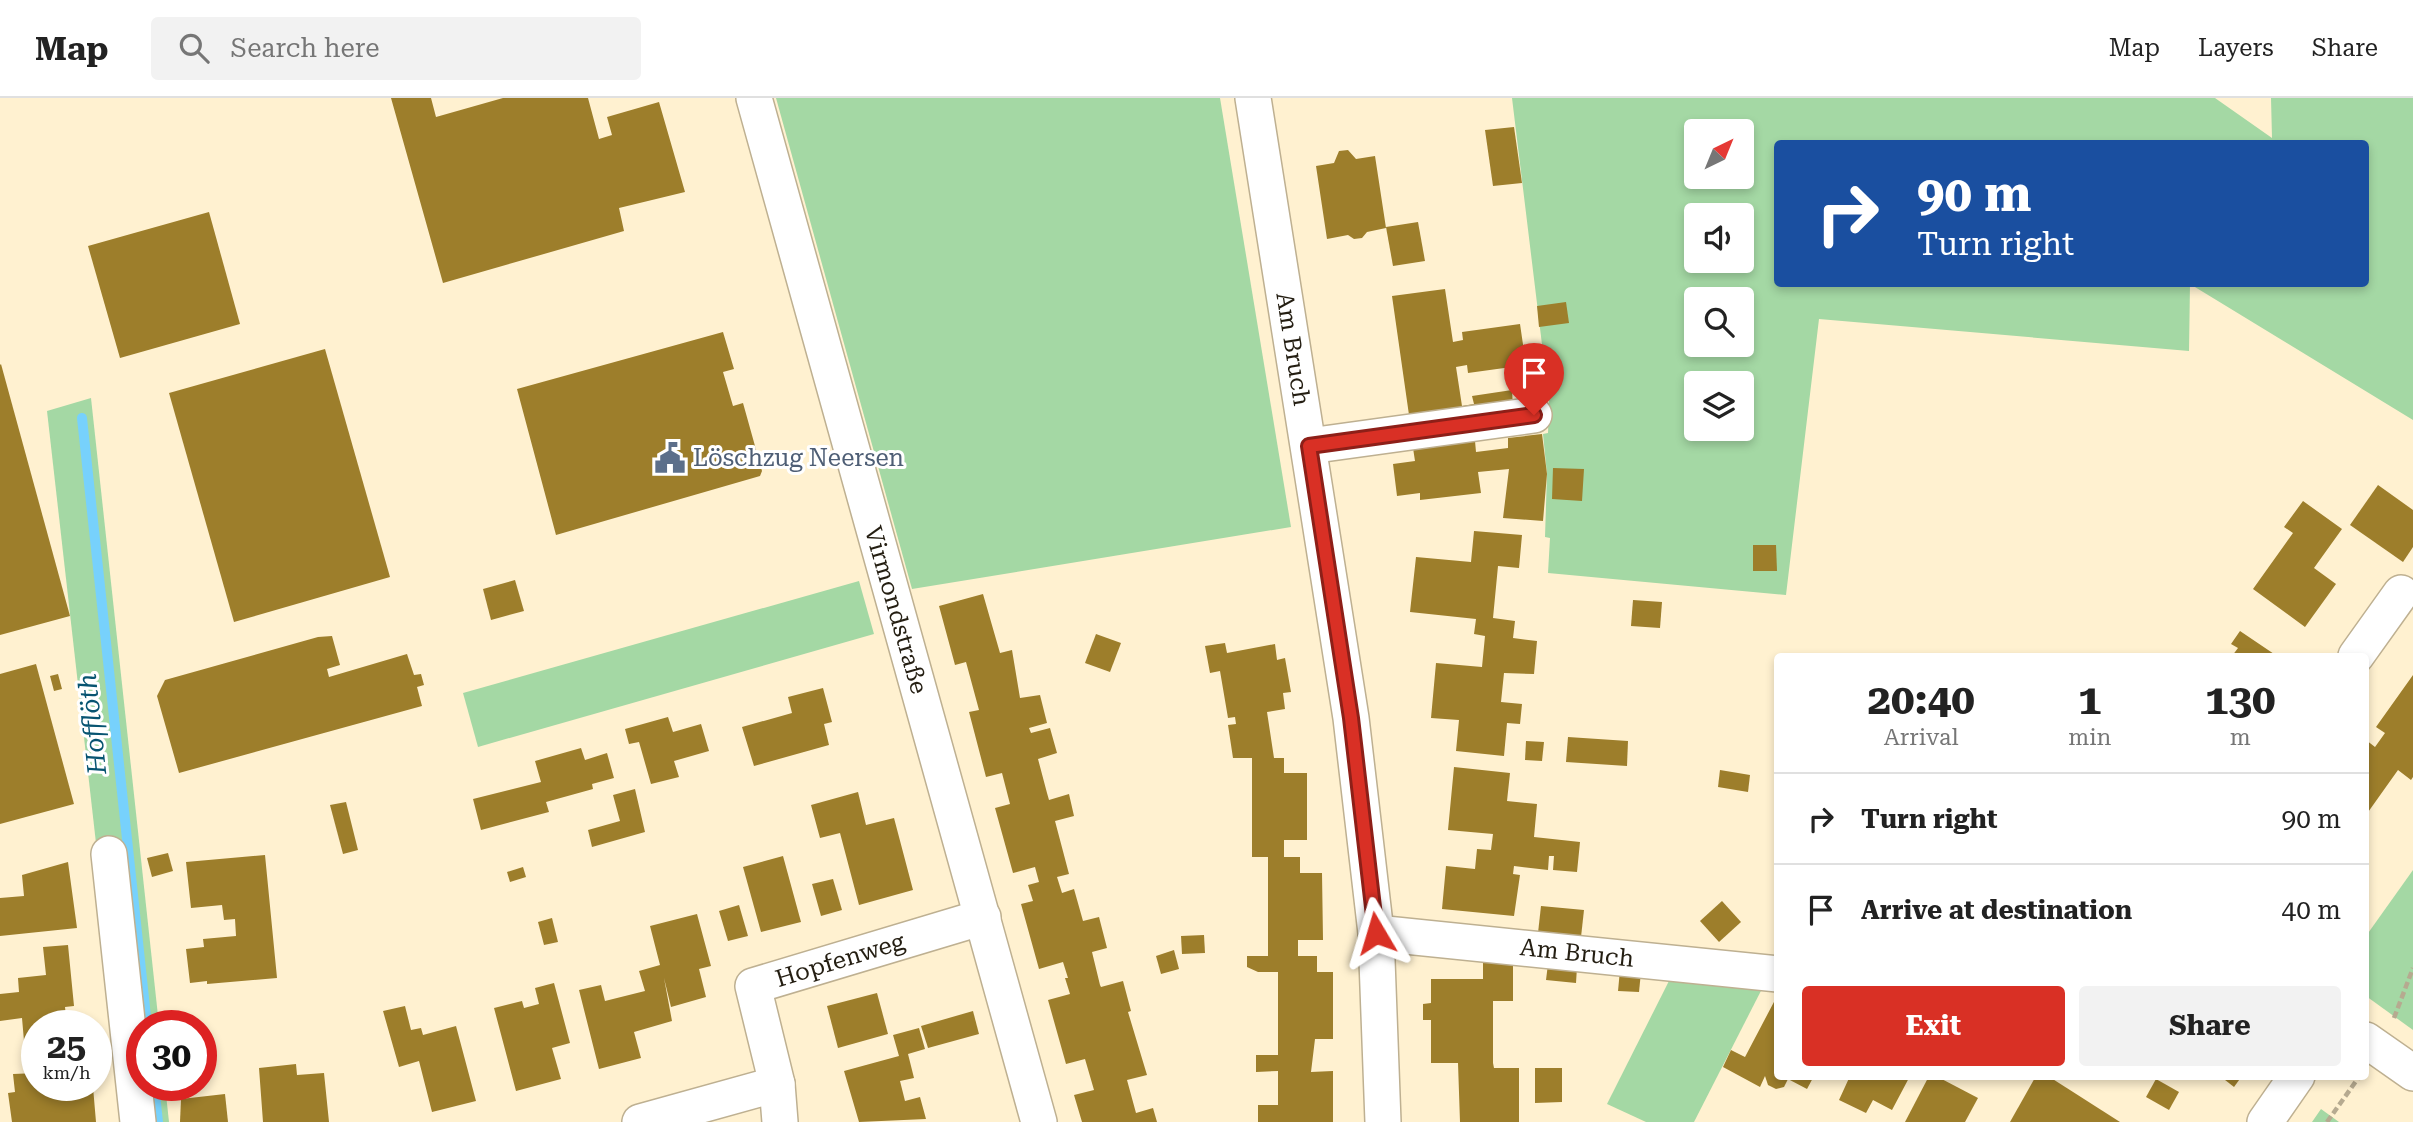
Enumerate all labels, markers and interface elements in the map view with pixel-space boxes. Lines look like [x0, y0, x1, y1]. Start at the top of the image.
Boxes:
search box [151, 17, 641, 80]
text: Map [35, 29, 109, 68]
icon: search [175, 29, 213, 67]
text: Search here [231, 33, 380, 63]
text: Map [2109, 34, 2160, 62]
text: Layers [2198, 34, 2274, 62]
text: Share [2312, 34, 2378, 62]
north arrow [1684, 119, 1754, 189]
map controls [1684, 119, 1754, 441]
text: 90 m [1917, 166, 2032, 223]
icon: right [1802, 168, 1893, 259]
button: sound [1684, 203, 1754, 273]
text: Turn right [1917, 225, 2074, 263]
button: search [1684, 287, 1754, 357]
street label: Am Bruch [1270, 290, 1316, 408]
pin [1504, 343, 1564, 415]
icon: arrive [1515, 354, 1553, 392]
button: layers [1684, 371, 1754, 441]
public building icon: Löschzug Neersen [653, 441, 687, 475]
place label: Löschzug Neersen [693, 444, 904, 472]
street label: Virmondstraße [859, 523, 933, 697]
water label: Hofflöth [72, 672, 112, 777]
text: 20:40 [1868, 675, 1975, 724]
text: 1 [2078, 675, 2102, 724]
text: 130 [2205, 675, 2275, 724]
text: Arrival [1884, 724, 1958, 751]
text: min [2068, 724, 2111, 751]
text: m [2230, 724, 2251, 751]
icon: right [1802, 800, 1840, 838]
text: Turn right [1861, 804, 1997, 834]
text: 90 m [2282, 804, 2341, 834]
icon: arrive [1802, 891, 1840, 929]
text: Arrive at destination [1861, 895, 2132, 925]
text: 40 m [2282, 895, 2341, 925]
position arrow [1339, 896, 1413, 970]
street label: Hopfenweg [772, 927, 908, 993]
street label: Am Bruch [1519, 933, 1635, 973]
button: Exit [1802, 986, 2065, 1066]
button: Share [2079, 986, 2341, 1066]
speed limit sign: 30 [126, 1010, 217, 1101]
text: 25 [47, 1026, 86, 1067]
text: km/h [42, 1062, 91, 1083]

